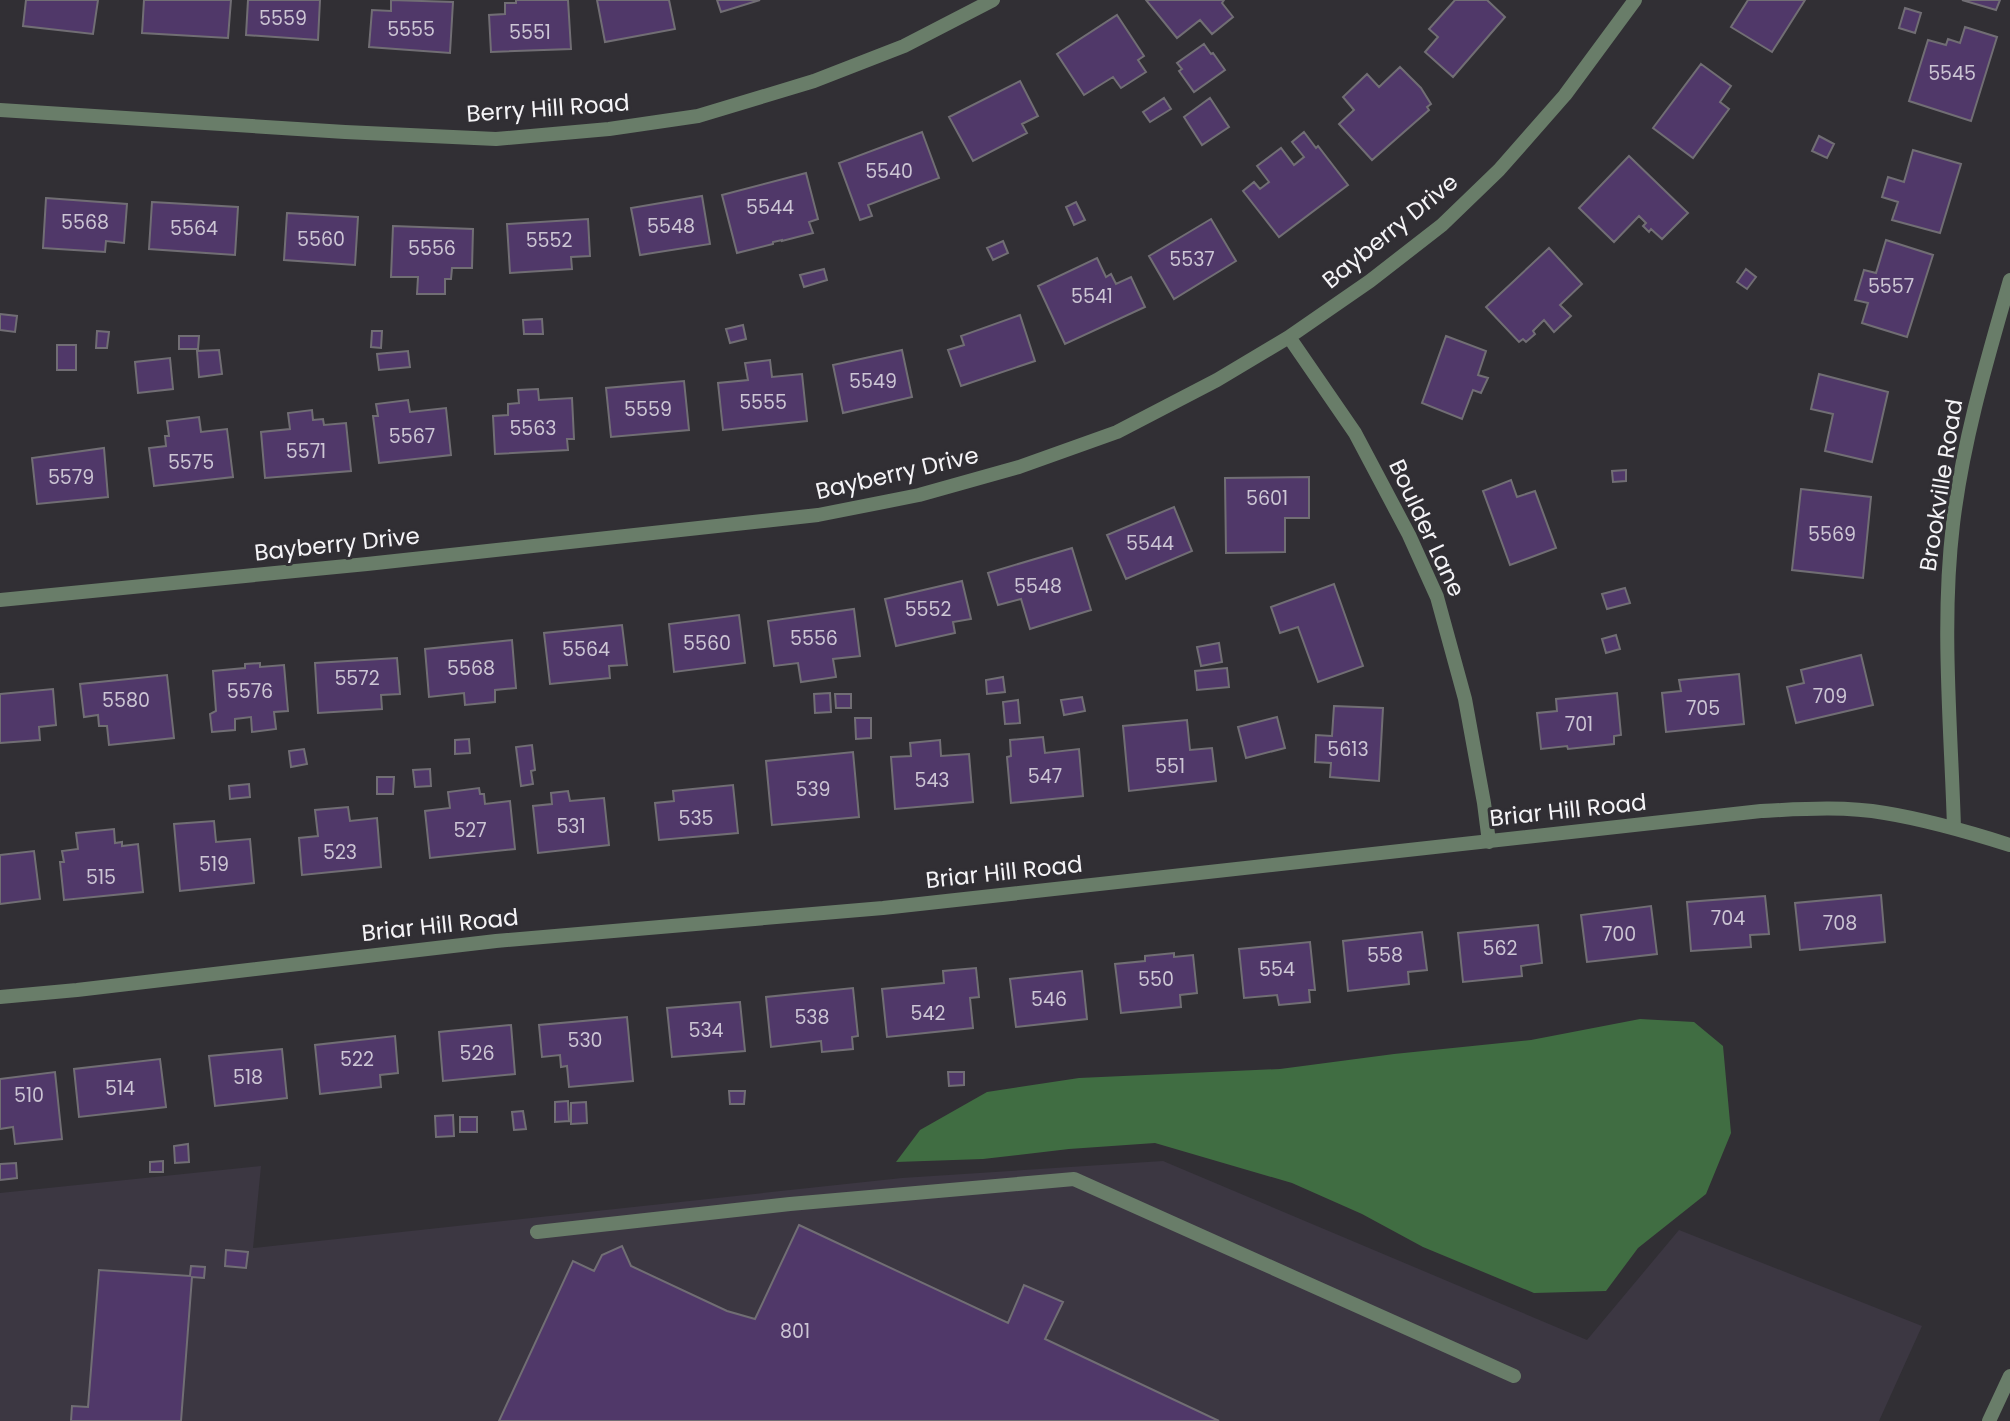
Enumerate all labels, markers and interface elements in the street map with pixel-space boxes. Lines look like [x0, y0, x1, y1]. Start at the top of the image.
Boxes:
house number: 5559 [259, 5, 307, 32]
house number: 5555 [387, 16, 435, 43]
house number: 5551 [509, 19, 551, 46]
house number: 5545 [1928, 60, 1976, 87]
street label: Berry Hill Road [465, 86, 631, 130]
house number: 5540 [865, 158, 913, 185]
street label: Bayberry Drive [1315, 166, 1465, 296]
house number: 5544 [746, 194, 794, 221]
house number: 5568 [61, 209, 109, 236]
house number: 5548 [647, 213, 695, 240]
house number: 5564 [170, 215, 218, 242]
house number: 5560 [297, 226, 345, 253]
house number: 5552 [526, 227, 572, 254]
house number: 5556 [408, 235, 456, 262]
house number: 5537 [1169, 246, 1215, 273]
house number: 5557 [1868, 273, 1914, 300]
house number: 5541 [1071, 283, 1113, 310]
house number: 5549 [849, 368, 897, 395]
house number: 5555 [739, 389, 787, 416]
house number: 5559 [624, 396, 672, 423]
street label: Brookville Road [1912, 397, 1970, 573]
house number: 5563 [509, 415, 557, 442]
house number: 5567 [389, 423, 435, 450]
house number: 5571 [286, 438, 326, 465]
street label: Bayberry Drive [812, 439, 982, 507]
house number: 5575 [168, 449, 214, 476]
street label: Boulder Lane [1381, 454, 1473, 602]
house number: 5579 [48, 464, 94, 491]
house number: 5601 [1246, 485, 1288, 512]
street label: Bayberry Drive [253, 519, 421, 569]
house number: 5569 [1808, 521, 1856, 548]
house number: 5544 [1126, 530, 1174, 557]
house number: 5548 [1014, 573, 1062, 600]
house number: 5552 [905, 596, 951, 623]
house number: 5556 [790, 625, 838, 652]
house number: 5560 [683, 630, 731, 657]
house number: 5564 [562, 636, 610, 663]
house number: 5568 [447, 655, 495, 682]
house number: 5572 [334, 665, 380, 692]
house number: 5576 [227, 678, 273, 705]
house number: 709 [1813, 683, 1847, 710]
house number: 5580 [102, 687, 150, 714]
house number: 705 [1686, 695, 1720, 722]
house number: 701 [1565, 711, 1593, 738]
house number: 5613 [1327, 736, 1369, 763]
house number: 551 [1155, 753, 1185, 780]
house number: 547 [1028, 763, 1062, 790]
house number: 543 [914, 767, 950, 794]
house number: 539 [795, 776, 831, 803]
street label: Briar Hill Road [1488, 786, 1648, 834]
house number: 535 [678, 805, 714, 832]
house number: 531 [556, 813, 586, 840]
house number: 527 [453, 817, 487, 844]
house number: 523 [323, 839, 357, 866]
street label: Briar Hill Road [924, 848, 1084, 896]
house number: 519 [199, 851, 229, 878]
house number: 515 [86, 864, 116, 891]
street label: Briar Hill Road [360, 901, 520, 949]
house number: 704 [1711, 905, 1745, 932]
house number: 708 [1823, 910, 1857, 937]
house number: 700 [1602, 921, 1636, 948]
house number: 562 [1483, 935, 1518, 962]
house number: 558 [1367, 942, 1403, 969]
house number: 554 [1259, 956, 1295, 983]
house number: 550 [1138, 966, 1174, 993]
house number: 546 [1031, 986, 1067, 1013]
house number: 542 [911, 1000, 945, 1027]
house number: 538 [794, 1004, 830, 1031]
house number: 534 [688, 1017, 724, 1044]
house number: 530 [567, 1027, 603, 1054]
house number: 526 [460, 1040, 494, 1067]
house number: 522 [340, 1046, 374, 1073]
house number: 518 [233, 1064, 263, 1091]
house number: 514 [105, 1075, 135, 1102]
house number: 510 [14, 1082, 44, 1109]
house number: 801 [780, 1318, 810, 1345]

